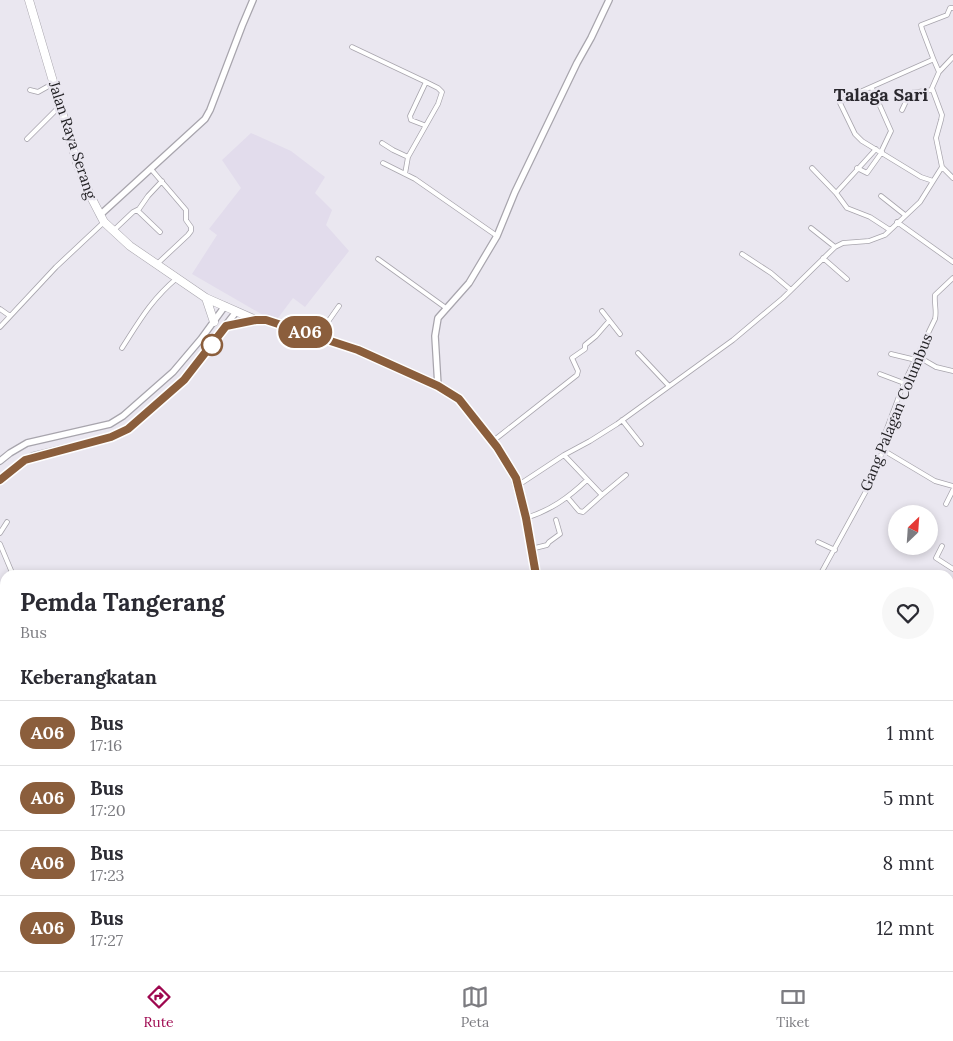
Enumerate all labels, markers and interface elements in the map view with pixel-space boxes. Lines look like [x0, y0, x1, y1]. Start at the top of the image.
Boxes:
street label: Jalan Raya Serang [45, 78, 101, 202]
district label: Talaga Sari [834, 83, 928, 106]
line badge: A06 [276, 316, 334, 348]
text: A06 [288, 320, 322, 343]
street label: Gang Palagan Columbus [856, 330, 936, 494]
unlabelled marker [201, 334, 223, 356]
north arrow [888, 505, 938, 555]
map controls [888, 505, 938, 555]
text: Pemda Tangerang [20, 587, 225, 618]
button: heart [882, 587, 934, 639]
text: Bus [20, 622, 47, 642]
text: Keberangkatan [20, 665, 157, 689]
text: Bus [90, 711, 123, 735]
text: A06 [31, 721, 64, 744]
text: 1 mnt [886, 721, 934, 745]
text: 17:16 [90, 735, 122, 755]
text: Bus [90, 776, 123, 800]
text: A06 [31, 786, 64, 809]
text: 5 mnt [883, 786, 934, 810]
text: 17:20 [90, 800, 126, 820]
text: Bus [90, 841, 123, 865]
text: A06 [31, 851, 64, 874]
text: 8 mnt [883, 851, 934, 875]
text: 17:23 [90, 865, 124, 885]
text: Bus [90, 906, 123, 930]
text: A06 [31, 916, 64, 939]
text: 12 mnt [876, 916, 934, 940]
text: 17:27 [90, 930, 123, 950]
tab: Rute [144, 983, 174, 1031]
tab: Peta [461, 983, 489, 1031]
tab: Tiket [776, 983, 809, 1031]

